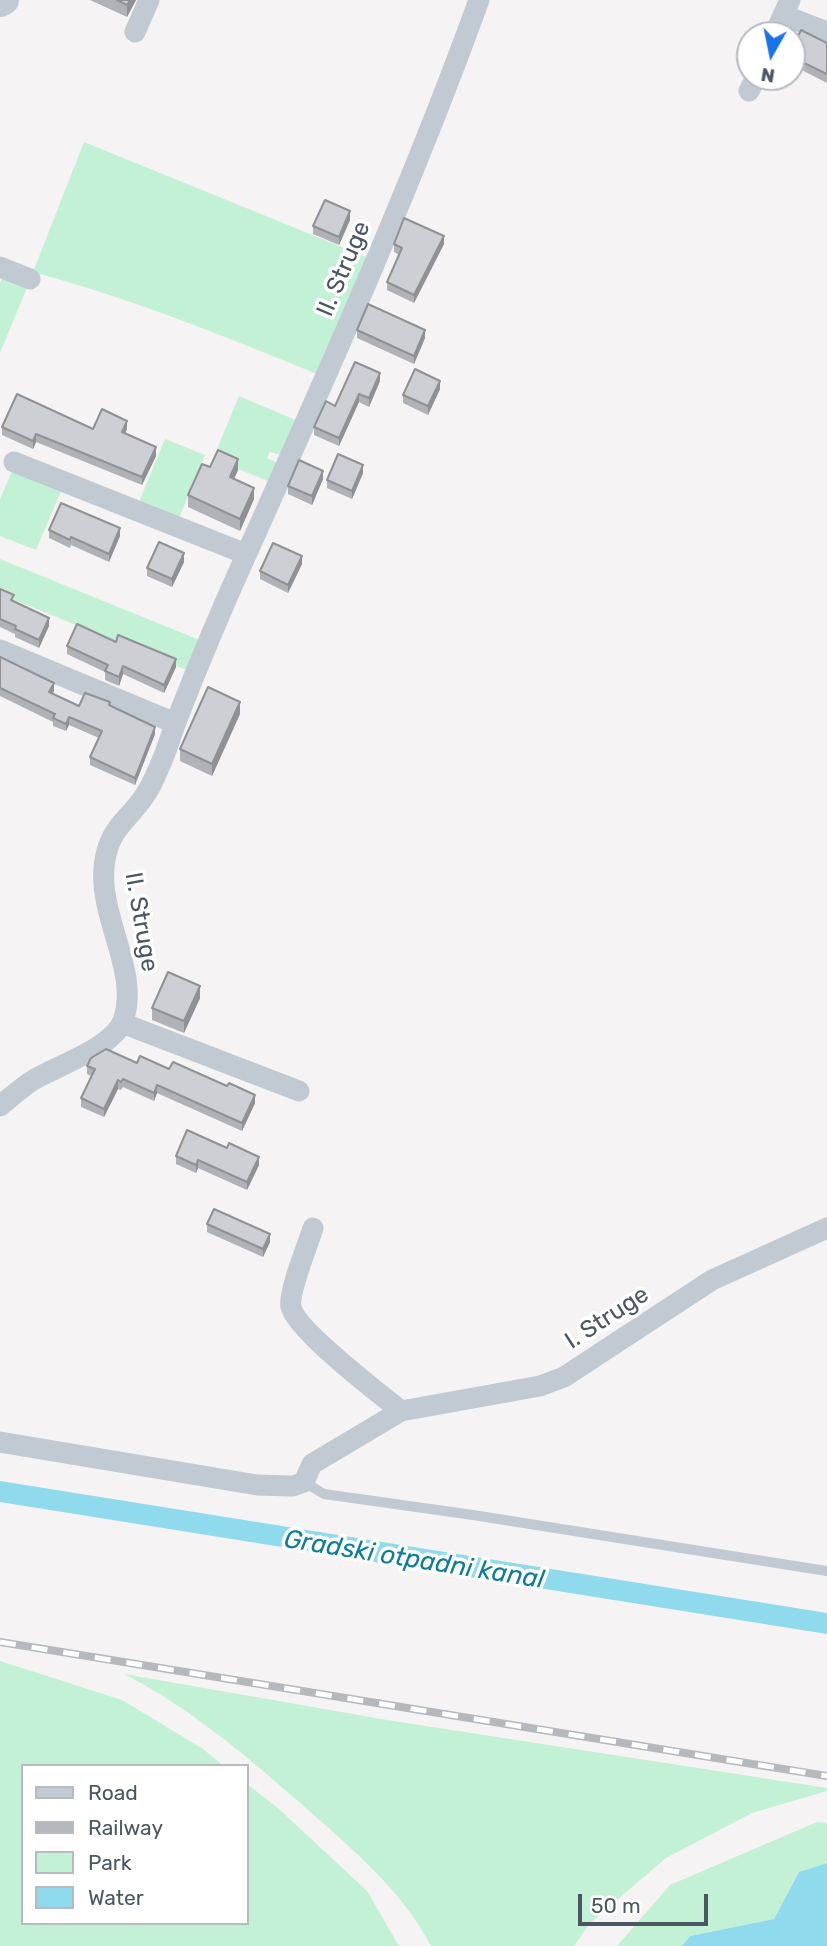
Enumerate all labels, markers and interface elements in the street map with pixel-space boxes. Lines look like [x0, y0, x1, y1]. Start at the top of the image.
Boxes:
north arrow [736, 21, 806, 91]
text: N [759, 63, 777, 88]
street label: II. Struge [311, 217, 377, 321]
street label: II. Struge [118, 870, 164, 974]
street label: I. Struge [560, 1280, 654, 1356]
water label: Gradski otpadni kanal [282, 1524, 546, 1596]
legend [21, 1764, 248, 1925]
text: Road [88, 1780, 138, 1805]
text: Railway [88, 1815, 163, 1840]
text: Park [88, 1850, 132, 1875]
scale bar [582, 1880, 712, 1924]
text: Water [88, 1885, 144, 1910]
text: 50 m [591, 1893, 641, 1918]

